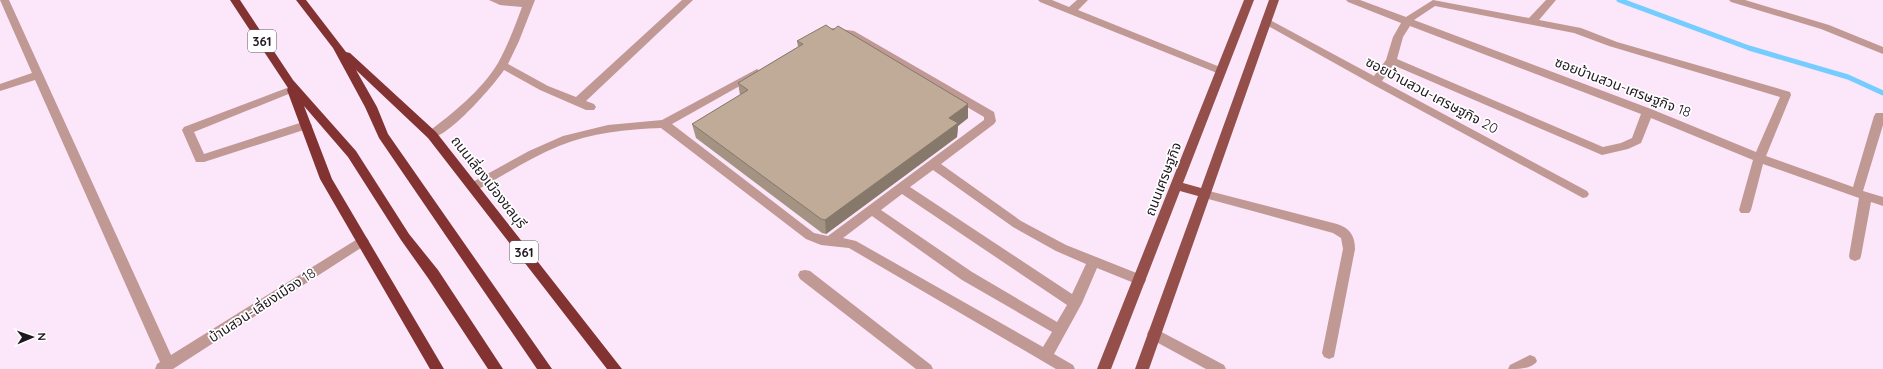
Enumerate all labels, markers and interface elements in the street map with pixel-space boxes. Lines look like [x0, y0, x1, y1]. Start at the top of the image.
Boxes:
road number: 361 [248, 30, 276, 52]
street label: ซอยบ้านสวน-เศรษฐกิจ 20 [1363, 52, 1501, 138]
street label: ซอยบ้านสวน-เศรษฐกิจ 18 [1552, 53, 1694, 121]
street label: ถนนเลี่ยงเมืองชลบุรี [447, 131, 532, 232]
street label: ถนนเศรษฐกิจ [1141, 140, 1185, 218]
road number: 361 [510, 241, 538, 263]
street label: บ้านสวน-เลี่ยงเมือง 18 [204, 263, 319, 346]
north arrow [12, 317, 52, 357]
text: N [35, 332, 49, 341]

